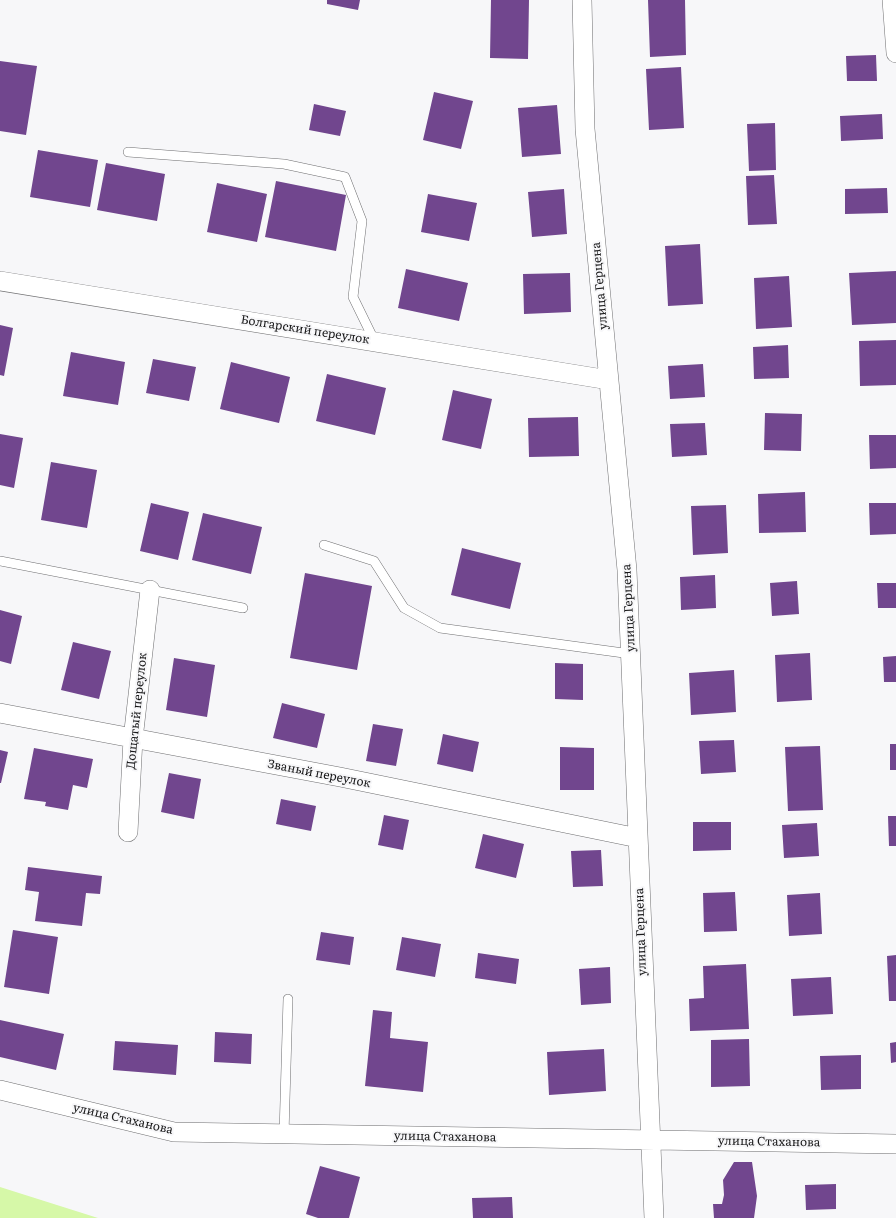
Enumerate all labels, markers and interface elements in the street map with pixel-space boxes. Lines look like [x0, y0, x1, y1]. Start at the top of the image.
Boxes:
street label: улица Герцена [589, 242, 611, 330]
street label: Болгарский переулок [240, 313, 370, 347]
street label: улица Герцена [620, 564, 638, 652]
street label: Дощатый переулок [124, 652, 150, 770]
street label: Званый переулок [266, 757, 372, 791]
street label: улица Герцена [632, 888, 650, 976]
street label: улица Стаханова [71, 1100, 175, 1138]
street label: улица Стаханова [394, 1129, 496, 1145]
street label: улица Стаханова [718, 1134, 820, 1150]

